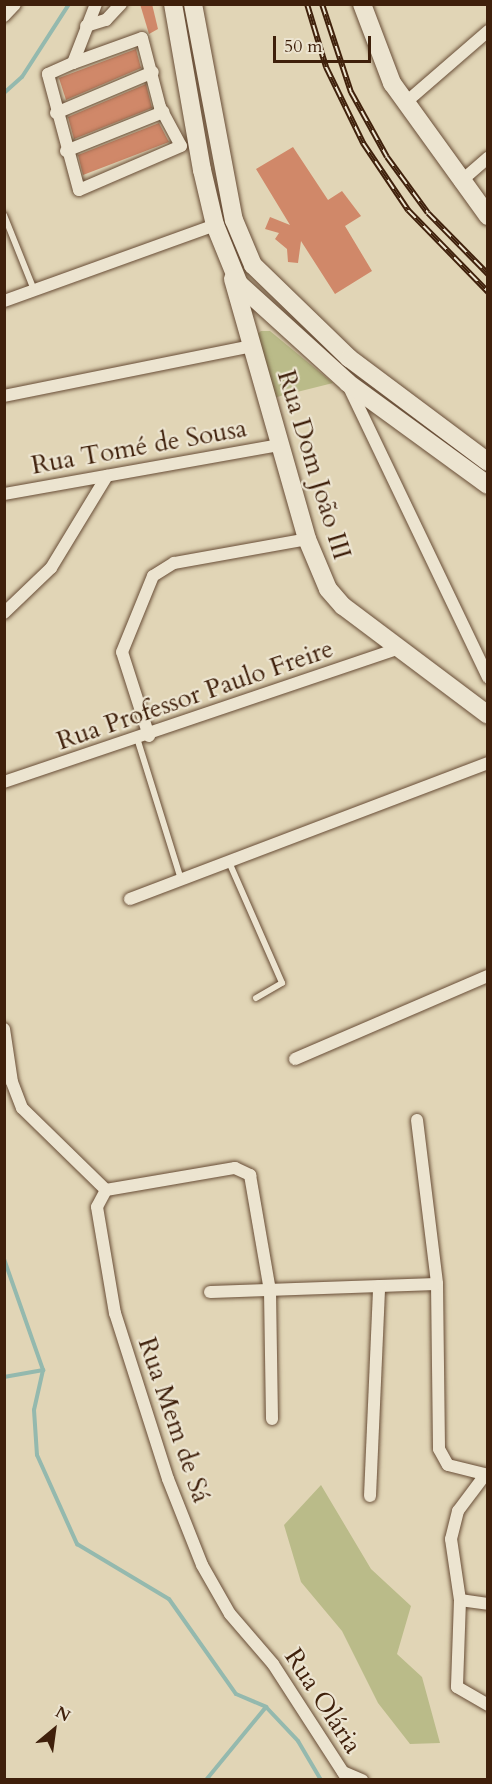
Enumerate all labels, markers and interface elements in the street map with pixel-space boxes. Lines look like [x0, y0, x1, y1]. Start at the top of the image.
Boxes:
scale bar [276, 24, 374, 62]
text: 50 m [284, 34, 323, 59]
street label: Rua Dom João III [270, 366, 358, 564]
street label: Rua Tomé de Sousa [29, 413, 249, 481]
street label: Rua Professor Paulo Freire [53, 633, 337, 757]
street label: Rua Mem de Sá [131, 1333, 217, 1507]
street label: Rua Olária [278, 1643, 368, 1759]
north arrow [24, 1700, 84, 1760]
text: N [51, 1701, 74, 1727]

